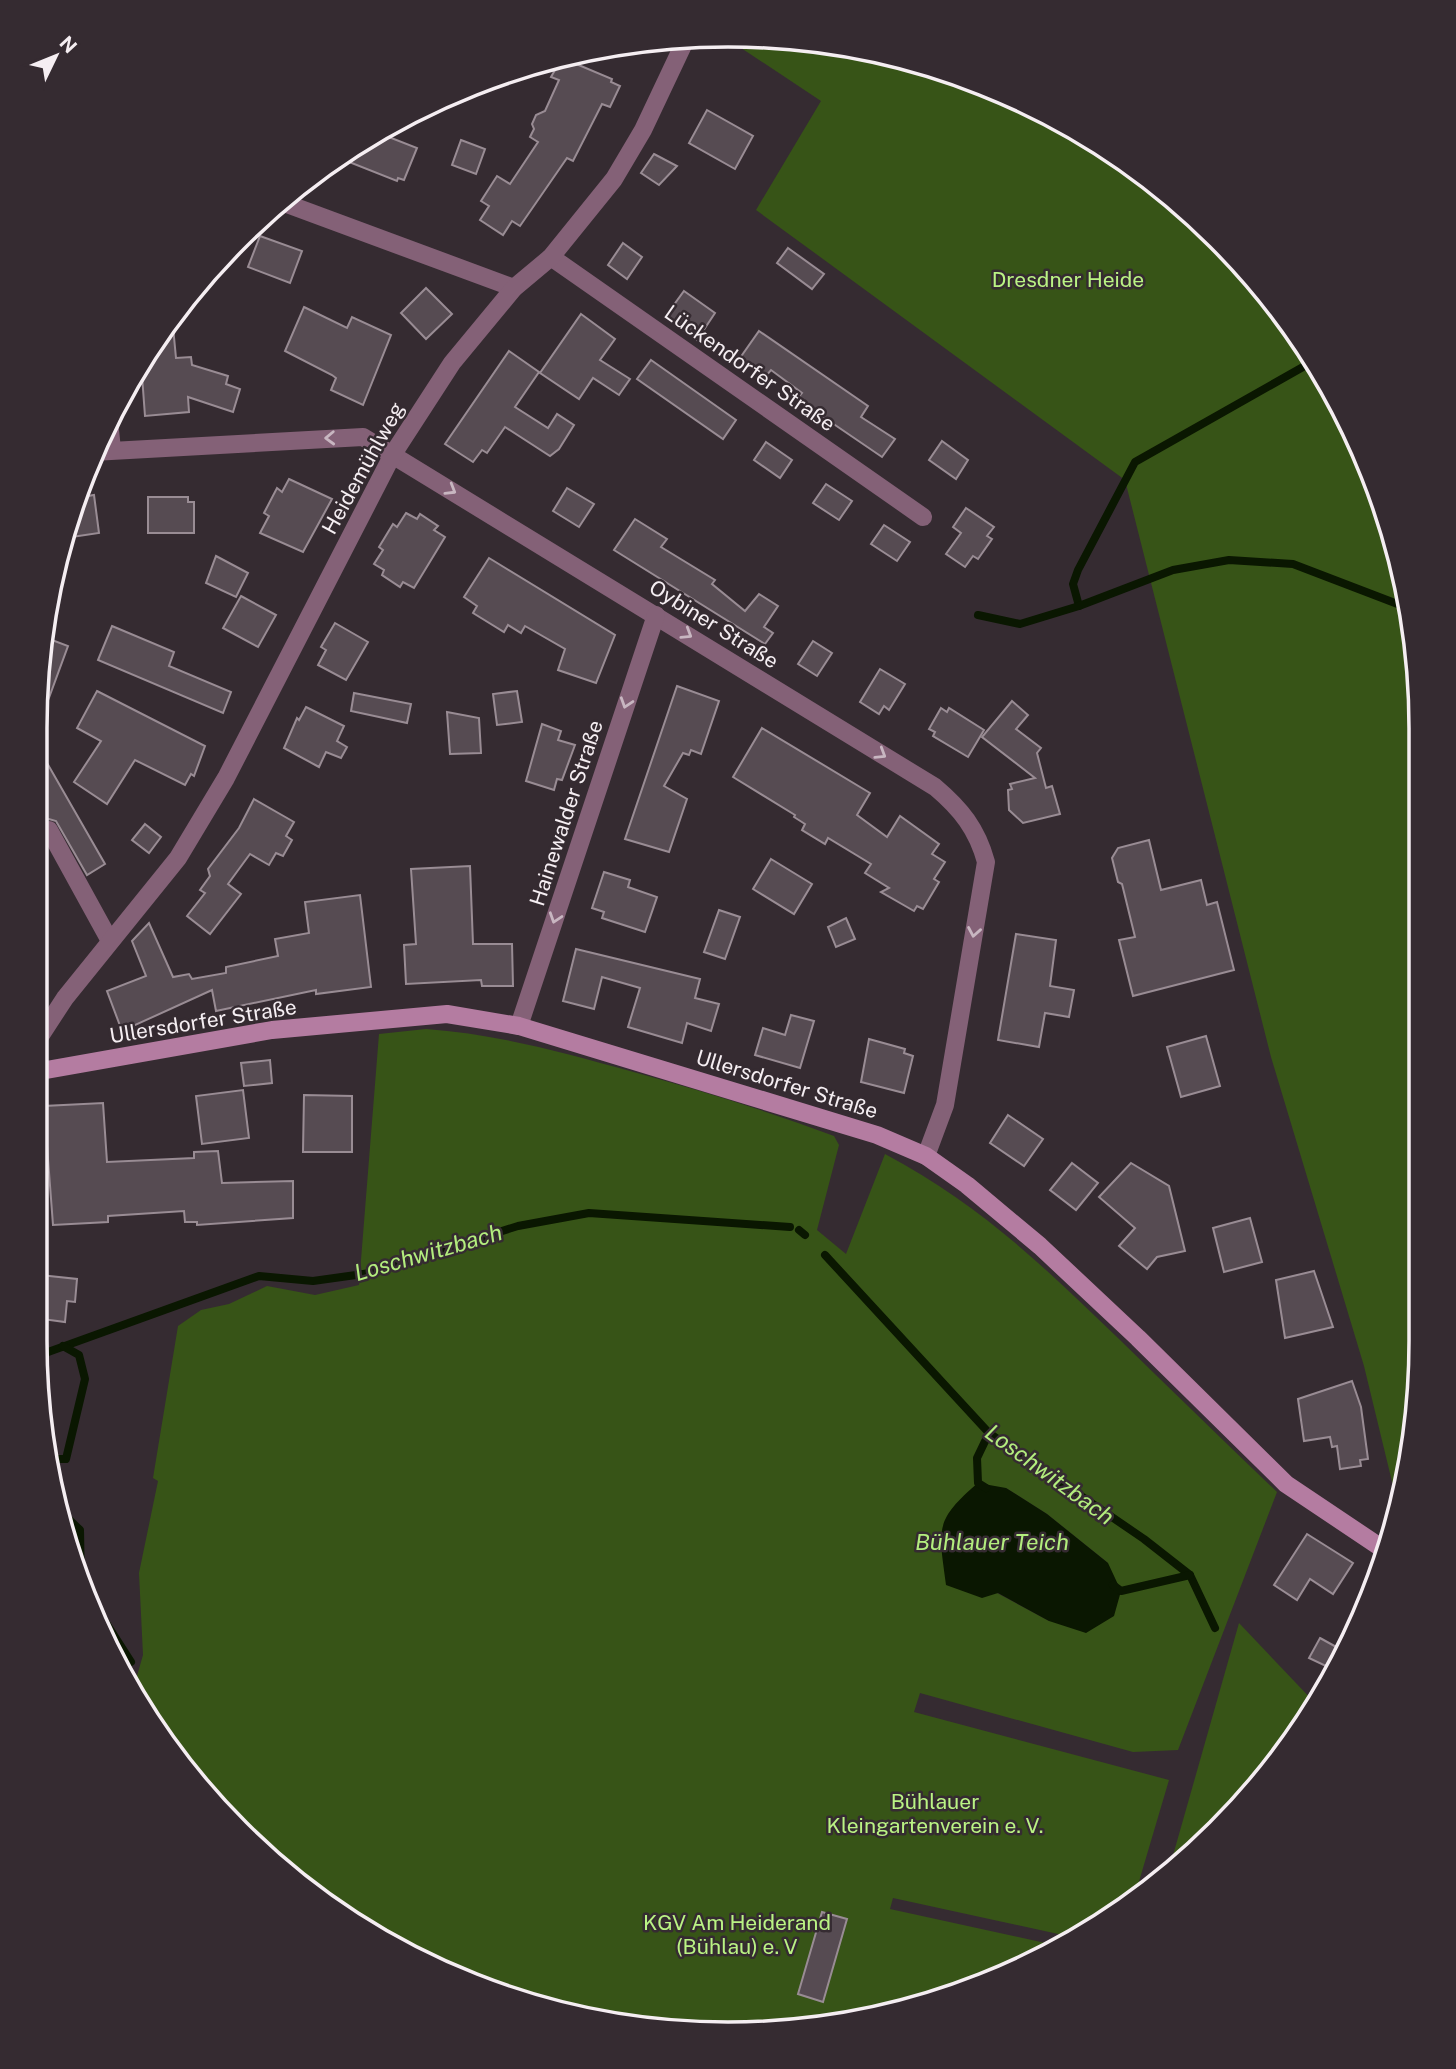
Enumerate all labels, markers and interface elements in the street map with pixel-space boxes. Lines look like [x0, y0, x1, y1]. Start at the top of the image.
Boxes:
north arrow [21, 21, 91, 91]
text: N [55, 31, 82, 57]
park label: Dresdner Heide [992, 267, 1144, 292]
street label: Lückendorfer Straße [660, 300, 840, 436]
street label: Heidemühlweg [316, 398, 410, 538]
one-way arrow [324, 430, 335, 445]
one-way arrow [444, 482, 457, 495]
street label: Oybiner Straße [645, 574, 783, 674]
one-way arrow [680, 626, 693, 639]
one-way arrow [620, 696, 635, 708]
street label: Hainewalder Straße [524, 717, 608, 909]
one-way arrow [873, 745, 886, 758]
one-way arrow [549, 912, 563, 924]
one-way arrow [967, 926, 982, 938]
street label: Ullersdorfer Straße [108, 994, 298, 1048]
street label: Ullersdorfer Straße [693, 1044, 881, 1124]
water label: Loschwitzbach [351, 1218, 505, 1286]
water label: Loschwitzbach [980, 1418, 1120, 1530]
water label: Bühlauer Teich [915, 1528, 1069, 1555]
park label: Bühlauer Kleingartenverein e. V. [827, 1789, 1043, 1838]
park label: KGV Am Heiderand (Bühlau) e. V [643, 1910, 831, 1959]

